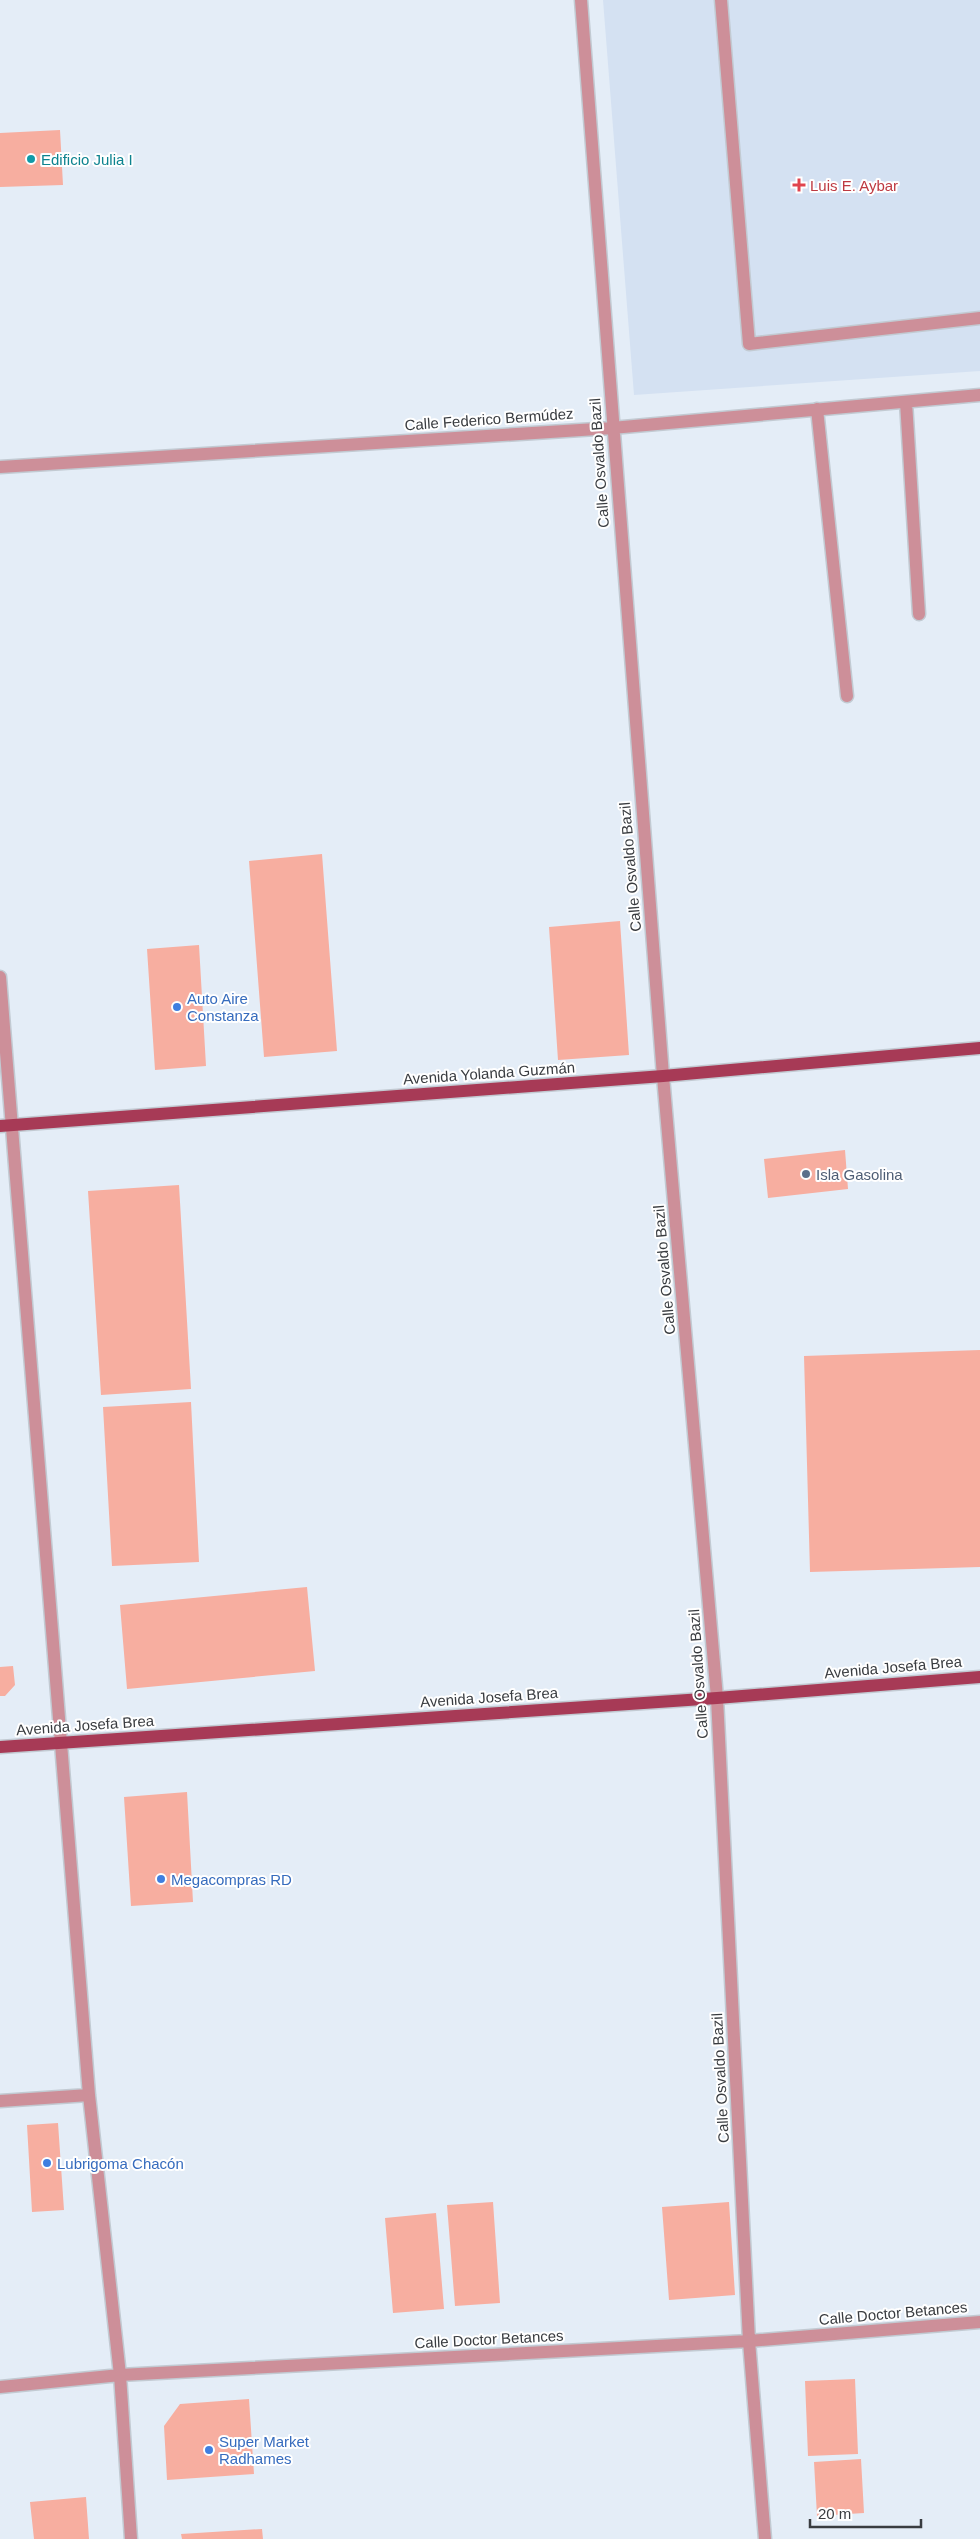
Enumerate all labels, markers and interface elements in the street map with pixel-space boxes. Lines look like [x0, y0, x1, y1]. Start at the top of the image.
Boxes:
place label: Edificio Julia I [41, 151, 133, 168]
marker: Edificio Julia I [25, 153, 37, 165]
place label: Luis E. Aybar [810, 177, 898, 194]
marker: Luis E. Aybar [792, 178, 806, 192]
street label: Calle Osvaldo Bazil [586, 398, 612, 528]
street label: Calle Federico Bermúdez [404, 405, 574, 433]
street label: Calle Osvaldo Bazil [616, 801, 644, 933]
place label: Auto Aire Constanza [187, 990, 259, 1024]
marker: Auto Aire Constanza [171, 1001, 183, 1013]
street label: Avenida Yolanda Guzmán [402, 1059, 576, 1087]
place label: Isla Gasolina [816, 1166, 903, 1183]
marker: Isla Gasolina [800, 1168, 812, 1180]
street label: Calle Osvaldo Bazil [650, 1204, 678, 1336]
street label: Calle Osvaldo Bazil [685, 1609, 711, 1739]
street label: Avenida Josefa Brea [823, 1652, 963, 1681]
street label: Avenida Josefa Brea [419, 1684, 559, 1710]
street label: Avenida Josefa Brea [15, 1712, 155, 1738]
place label: Megacompras RD [171, 1871, 292, 1888]
marker: Megacompras RD [155, 1873, 167, 1885]
street label: Calle Osvaldo Bazil [708, 2013, 732, 2143]
place label: Lubrigoma Chacón [57, 2155, 184, 2172]
marker: Lubrigoma Chacón [41, 2157, 53, 2169]
street label: Calle Doctor Betances [818, 2298, 968, 2328]
street label: Calle Doctor Betances [414, 2327, 564, 2351]
place label: Super Market Radhames [219, 2433, 310, 2467]
marker: Super Market Radhames [203, 2444, 215, 2456]
scale bar [810, 2496, 921, 2528]
text: 20 m [818, 2505, 851, 2522]

